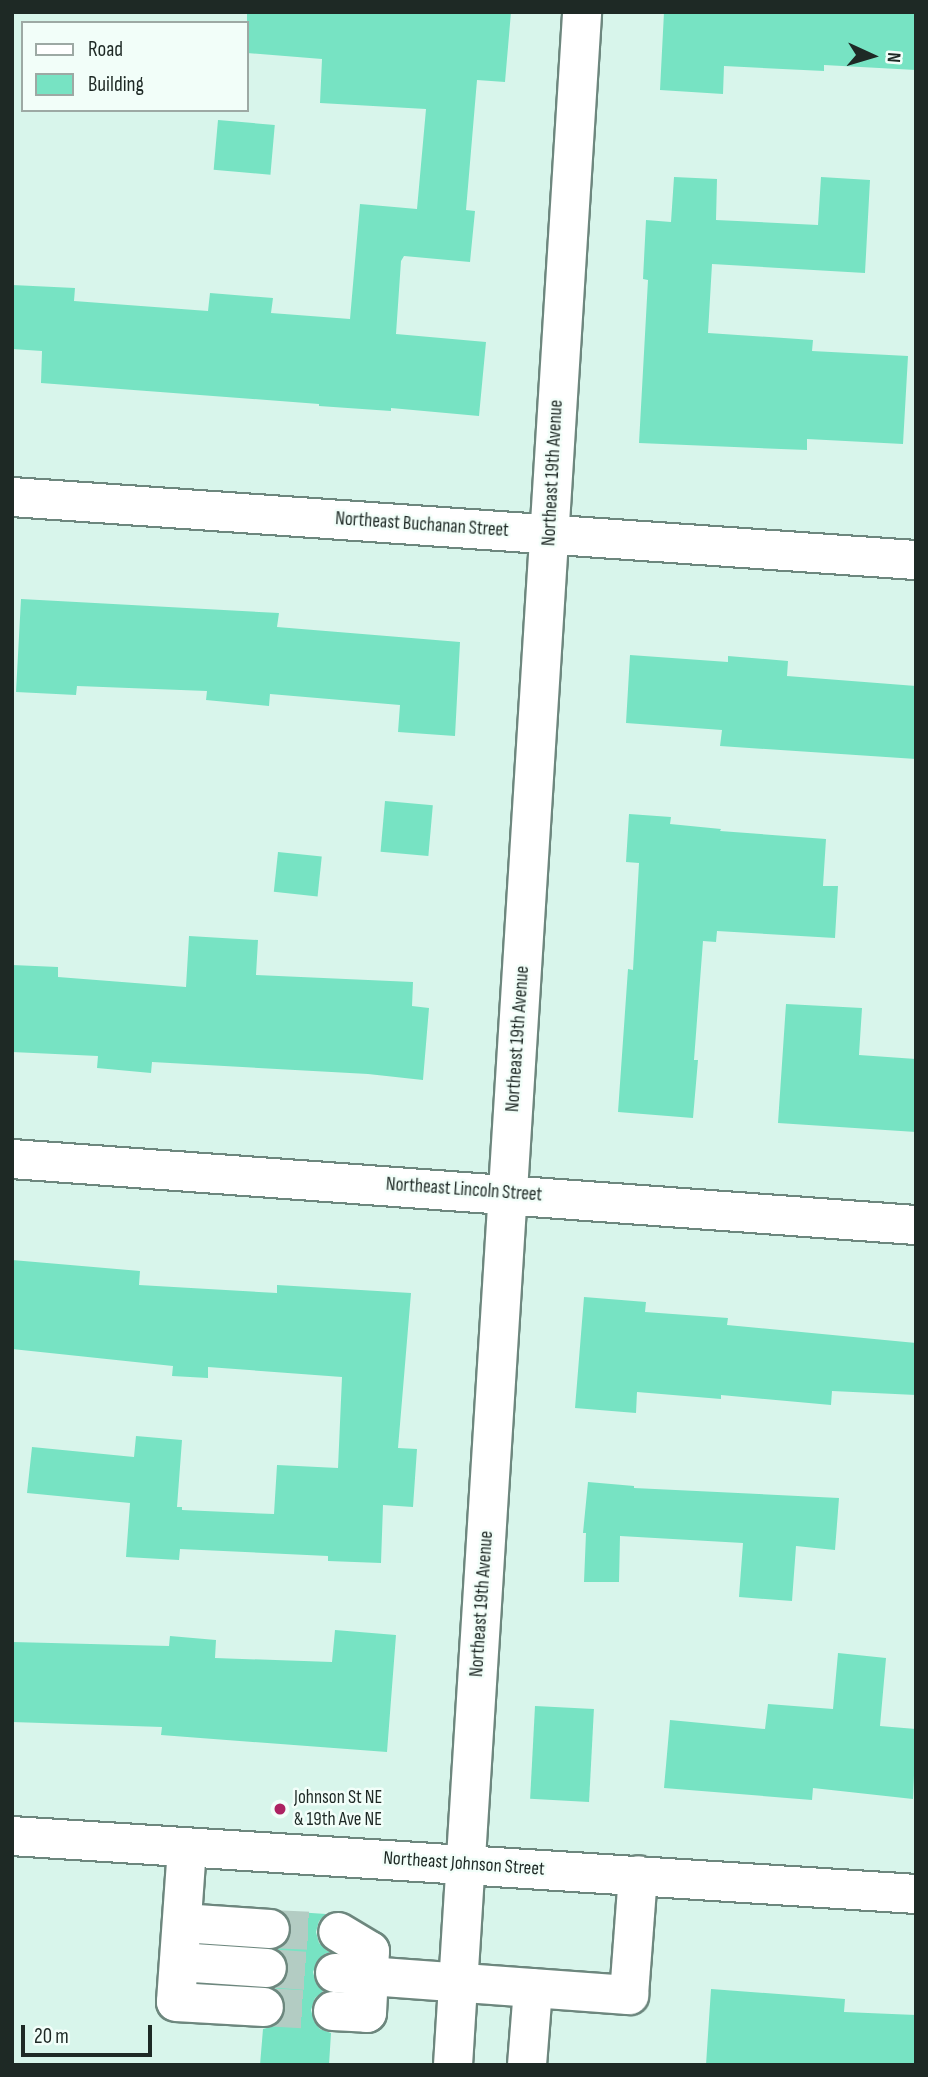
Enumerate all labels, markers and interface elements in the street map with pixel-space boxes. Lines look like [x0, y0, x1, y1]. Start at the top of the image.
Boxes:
legend [21, 21, 248, 112]
north arrow [837, 21, 907, 91]
text: Road [88, 37, 123, 62]
text: N [882, 52, 905, 63]
text: Building [88, 72, 144, 97]
street label: Northeast 19th Avenue [538, 399, 568, 547]
street label: Northeast Buchanan Street [334, 508, 510, 542]
street label: Northeast 19th Avenue [502, 965, 534, 1113]
street label: Northeast Lincoln Street [385, 1173, 543, 1207]
street label: Northeast 19th Avenue [466, 1530, 498, 1678]
place label: Johnson St NE & 19th Ave NE [294, 1787, 382, 1831]
marker: Johnson St NE & 19th Ave NE [272, 1801, 288, 1817]
street label: Northeast Johnson Street [383, 1847, 545, 1881]
scale bar [24, 2010, 156, 2054]
text: 20 m [34, 2024, 69, 2049]

